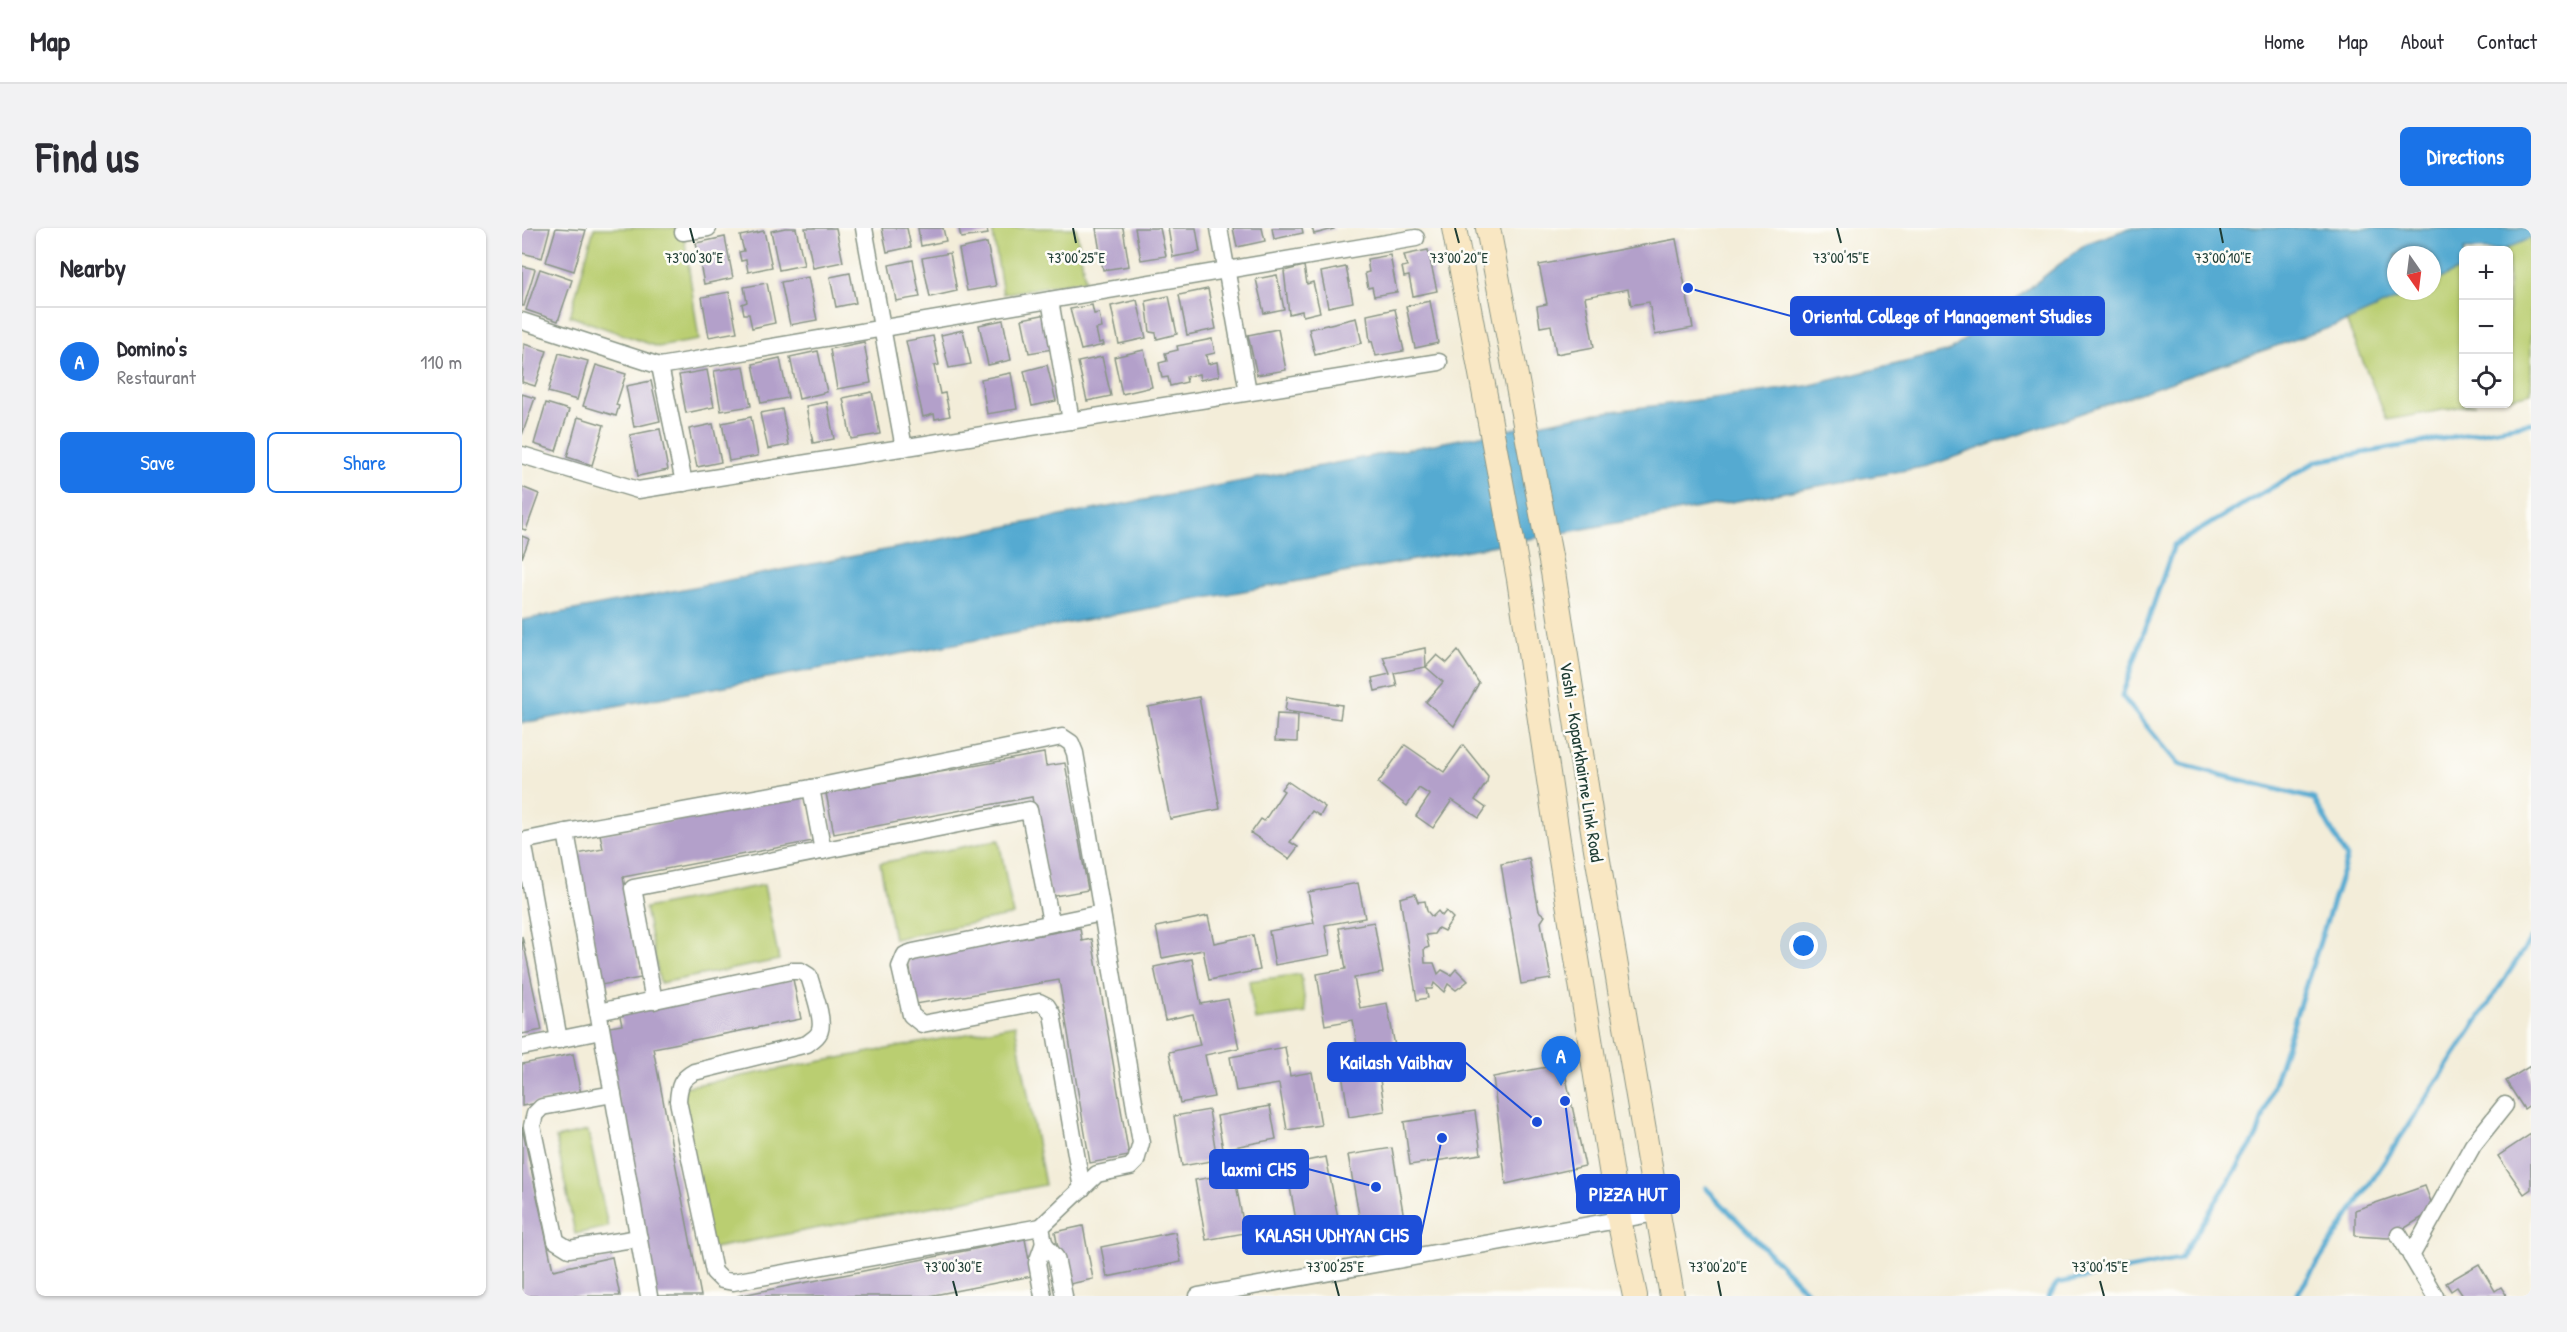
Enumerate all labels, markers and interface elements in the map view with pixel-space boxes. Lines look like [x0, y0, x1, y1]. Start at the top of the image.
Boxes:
text: Map [30, 22, 70, 60]
text: Home [2264, 27, 2305, 56]
text: Map [2338, 27, 2368, 56]
text: About [2401, 27, 2444, 56]
text: Contact [2477, 27, 2537, 56]
button: Directions [2400, 127, 2531, 186]
text: Find us [36, 128, 139, 185]
north arrow [2387, 246, 2441, 300]
map controls [2459, 246, 2513, 408]
button: + [2459, 246, 2513, 300]
text: 73°00'30"E [665, 247, 723, 268]
text: 73°00'25"E [1047, 247, 1105, 268]
text: 73°00'20"E [1430, 247, 1489, 268]
text: 73°00'15"E [1813, 247, 1870, 268]
text: 73°00'10"E [2195, 247, 2252, 268]
text: Nearby [60, 250, 126, 285]
callout: Oriental College of Management Studies [1791, 297, 2104, 335]
button: − [2459, 300, 2513, 354]
text: Oriental College of Management Studies [1802, 302, 2092, 330]
text: Domino's [117, 333, 187, 363]
text: A [75, 348, 84, 375]
text: 110 m [420, 348, 462, 375]
button: locate [2459, 354, 2513, 408]
text: Restaurant [117, 363, 196, 390]
button: Save [60, 432, 255, 493]
button: Share [267, 432, 462, 493]
street label: Vashi - Koparkhairne Link Road [1554, 660, 1610, 864]
your location [1789, 931, 1818, 960]
pin: A [1542, 1036, 1580, 1086]
callout: Kailash Vaibhav [1328, 1043, 1465, 1081]
text: Kailash Vaibhav [1340, 1048, 1453, 1075]
callout: laxmi CHS [1210, 1150, 1308, 1188]
text: laxmi CHS [1222, 1155, 1297, 1182]
callout: PIZZA HUT [1577, 1175, 1679, 1213]
text: PIZZA HUT [1589, 1180, 1668, 1207]
callout: KALASH UDHYAN CHS [1243, 1216, 1421, 1254]
text: KALASH UDHYAN CHS [1255, 1221, 1410, 1248]
text: 73°00'30"E [924, 1256, 982, 1277]
text: 73°00'25"E [1306, 1256, 1364, 1277]
text: 73°00'20"E [1689, 1256, 1748, 1277]
text: 73°00'15"E [2072, 1256, 2129, 1277]

